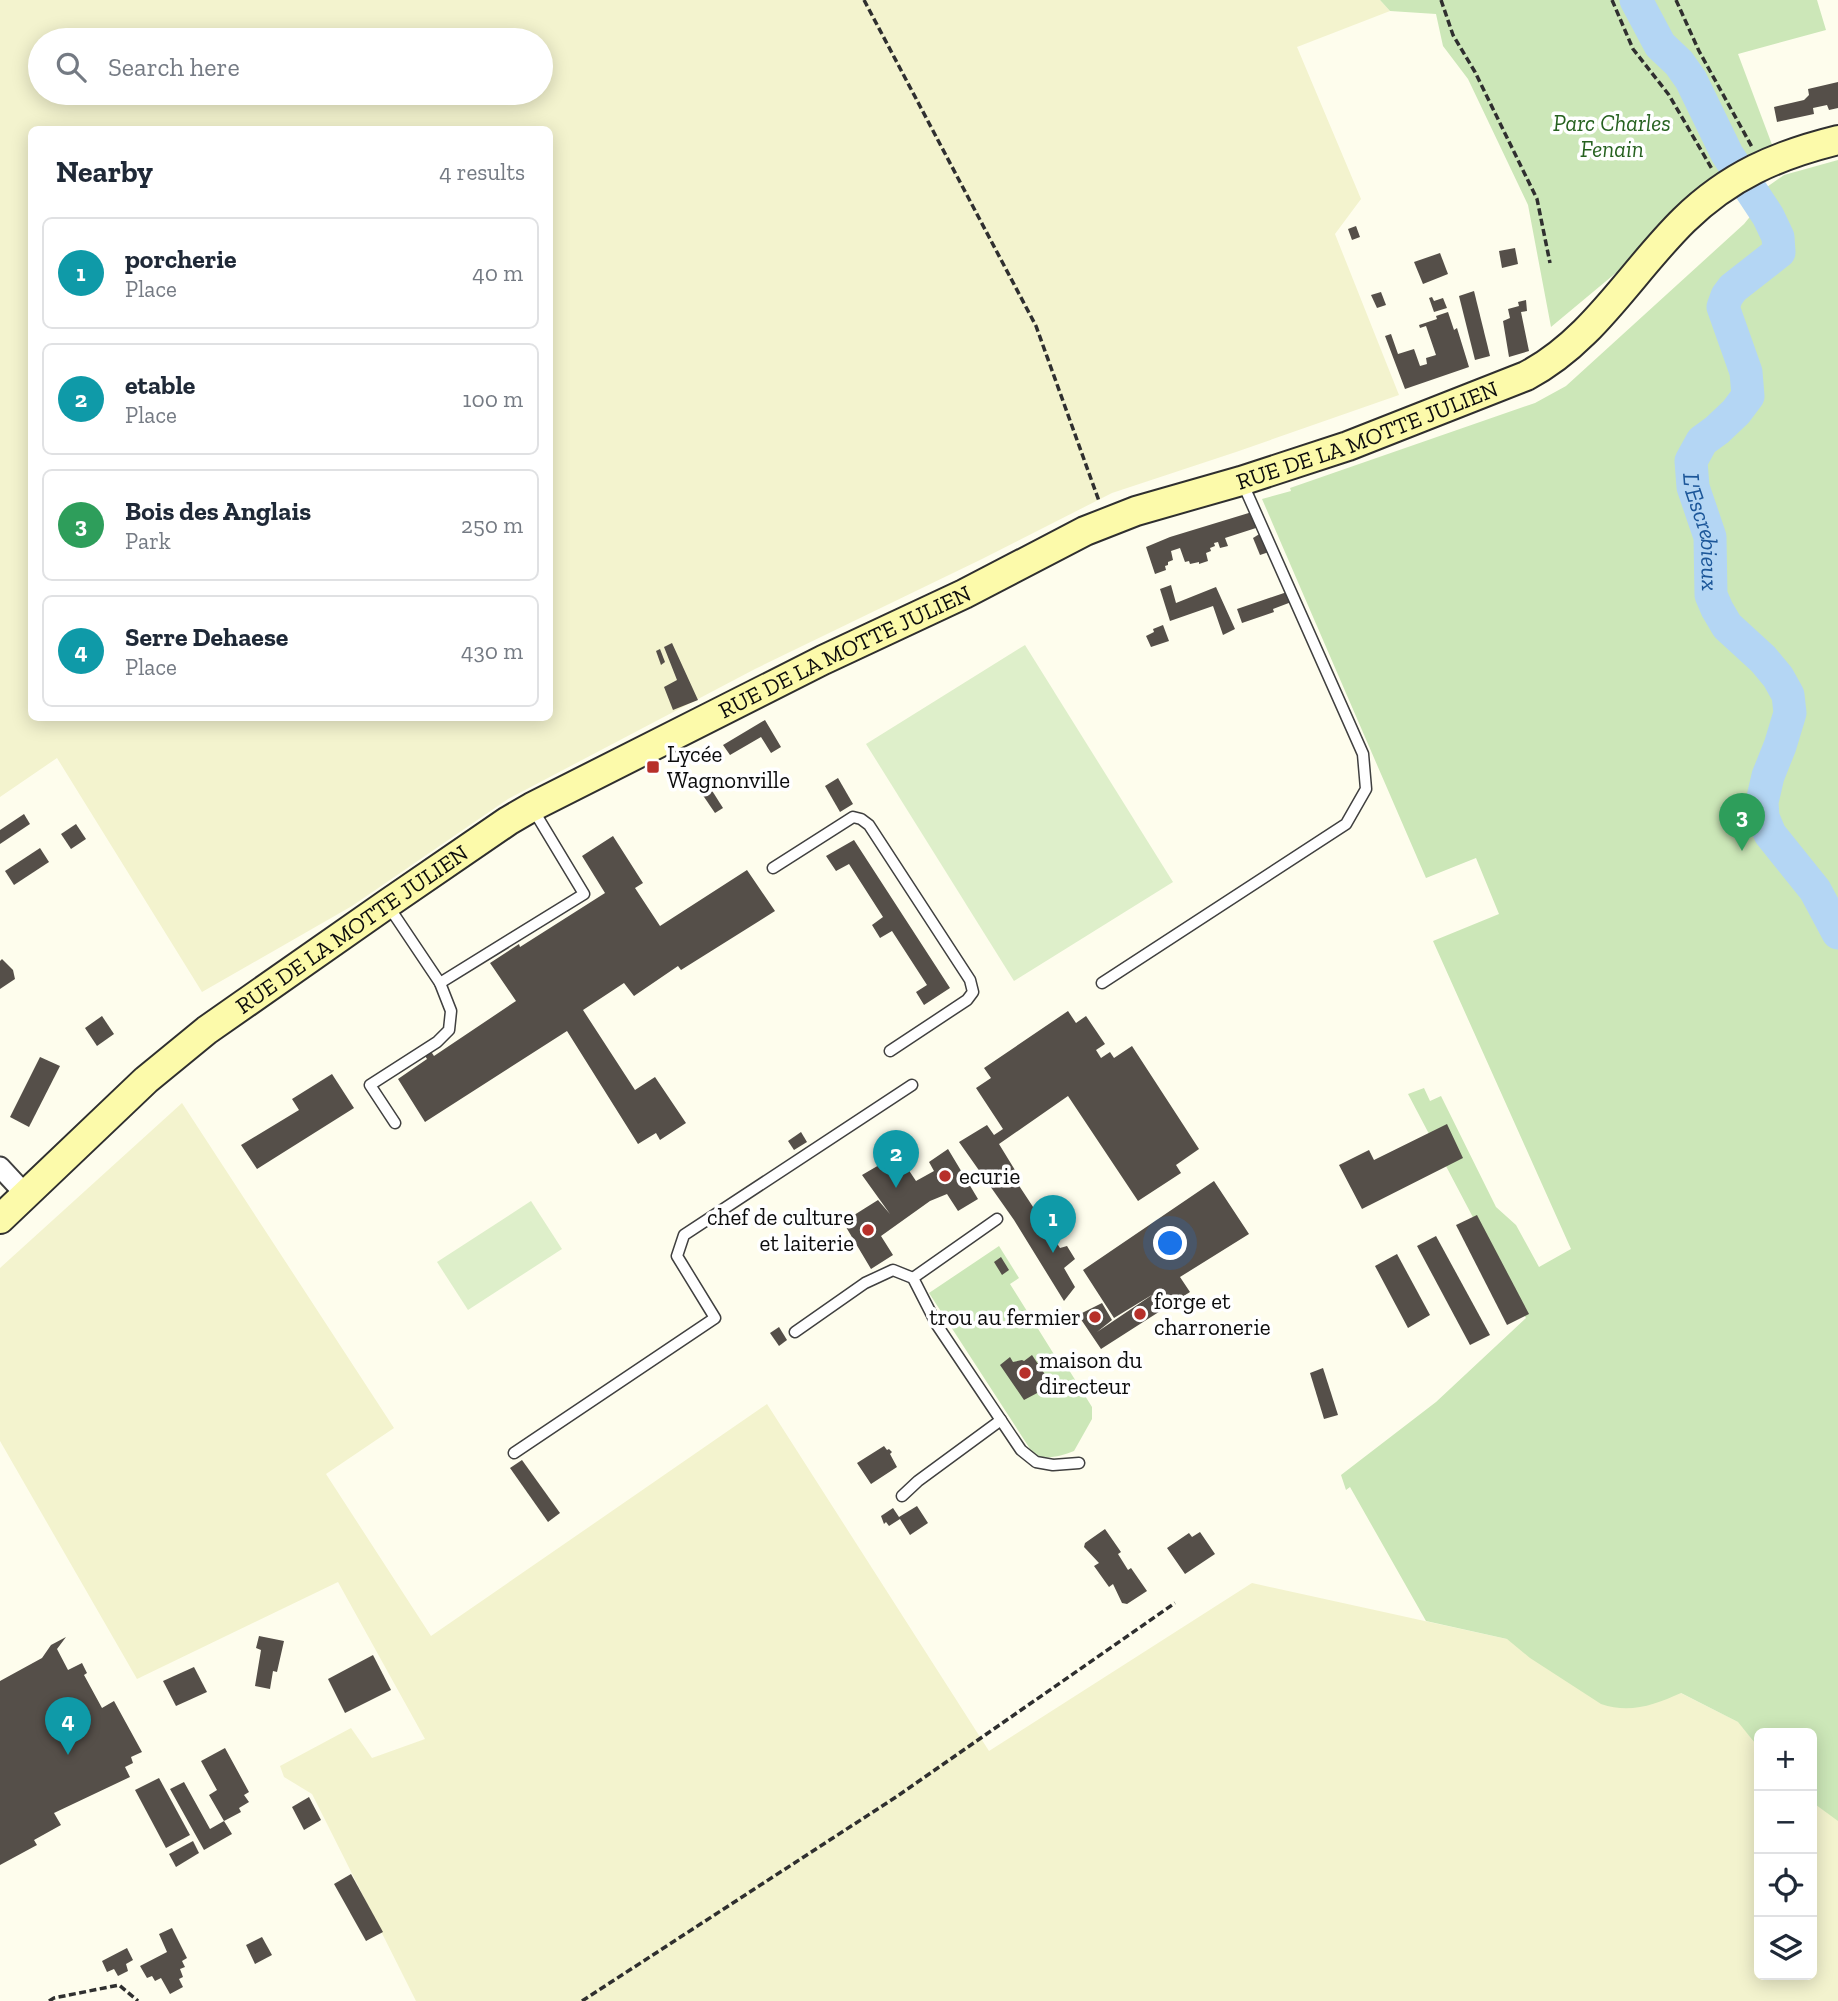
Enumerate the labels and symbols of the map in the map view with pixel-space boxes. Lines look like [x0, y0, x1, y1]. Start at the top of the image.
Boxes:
park label: Parc Charles Fenain [1553, 109, 1671, 163]
street label: RUE DE LA MOTTE JULIEN [1233, 374, 1502, 496]
water label: L'Escrebieux [1677, 472, 1725, 591]
street label: RUE DE LA MOTTE JULIEN [714, 579, 975, 724]
place label: Lycée Wagnonville [667, 740, 790, 794]
marker: Lycée Wagnonville [645, 759, 661, 775]
pin: 3 [1719, 793, 1765, 851]
street label: RUE DE LA MOTTE JULIEN [230, 839, 473, 1020]
pin: 2 [873, 1130, 919, 1188]
place label: ecurie [959, 1162, 1020, 1190]
marker: ecurie [937, 1168, 953, 1184]
pin: 1 [1030, 1195, 1076, 1253]
place label: chef de culture et laiterie [707, 1203, 854, 1257]
marker: chef de culture et laiterie [860, 1222, 876, 1238]
your location [1153, 1226, 1187, 1260]
place label: forge et charronerie [1154, 1287, 1271, 1341]
place label: trou au fermier [929, 1303, 1081, 1331]
marker: forge et charronerie [1132, 1306, 1148, 1322]
marker: trou au fermier [1087, 1309, 1103, 1325]
place label: maison du directeur [1039, 1346, 1142, 1400]
marker: maison du directeur [1017, 1365, 1033, 1381]
pin: 4 [45, 1697, 91, 1755]

